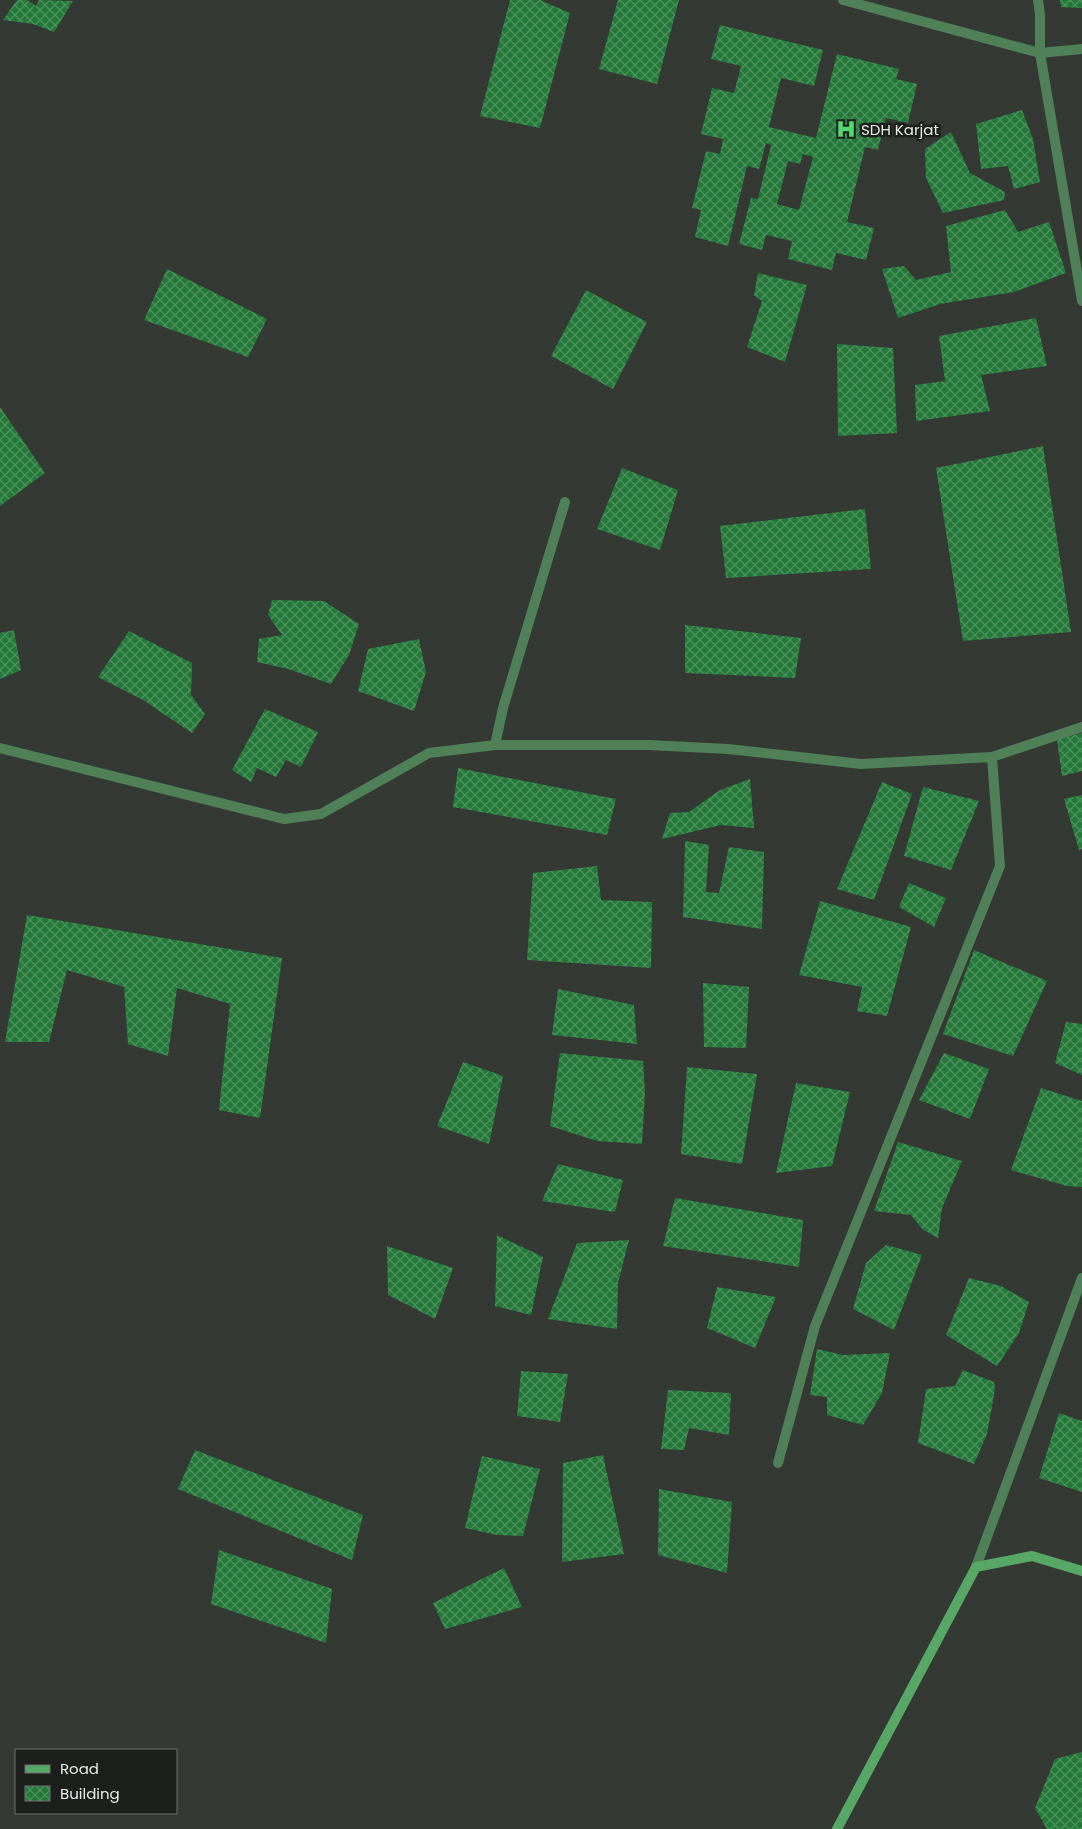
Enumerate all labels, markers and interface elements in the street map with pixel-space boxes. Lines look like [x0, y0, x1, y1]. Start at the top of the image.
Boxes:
hospital icon: SDH Karjat [835, 118, 857, 140]
place label: SDH Karjat [861, 119, 939, 140]
legend [15, 1749, 178, 1814]
text: Road [60, 1758, 99, 1779]
text: Building [60, 1783, 120, 1804]

